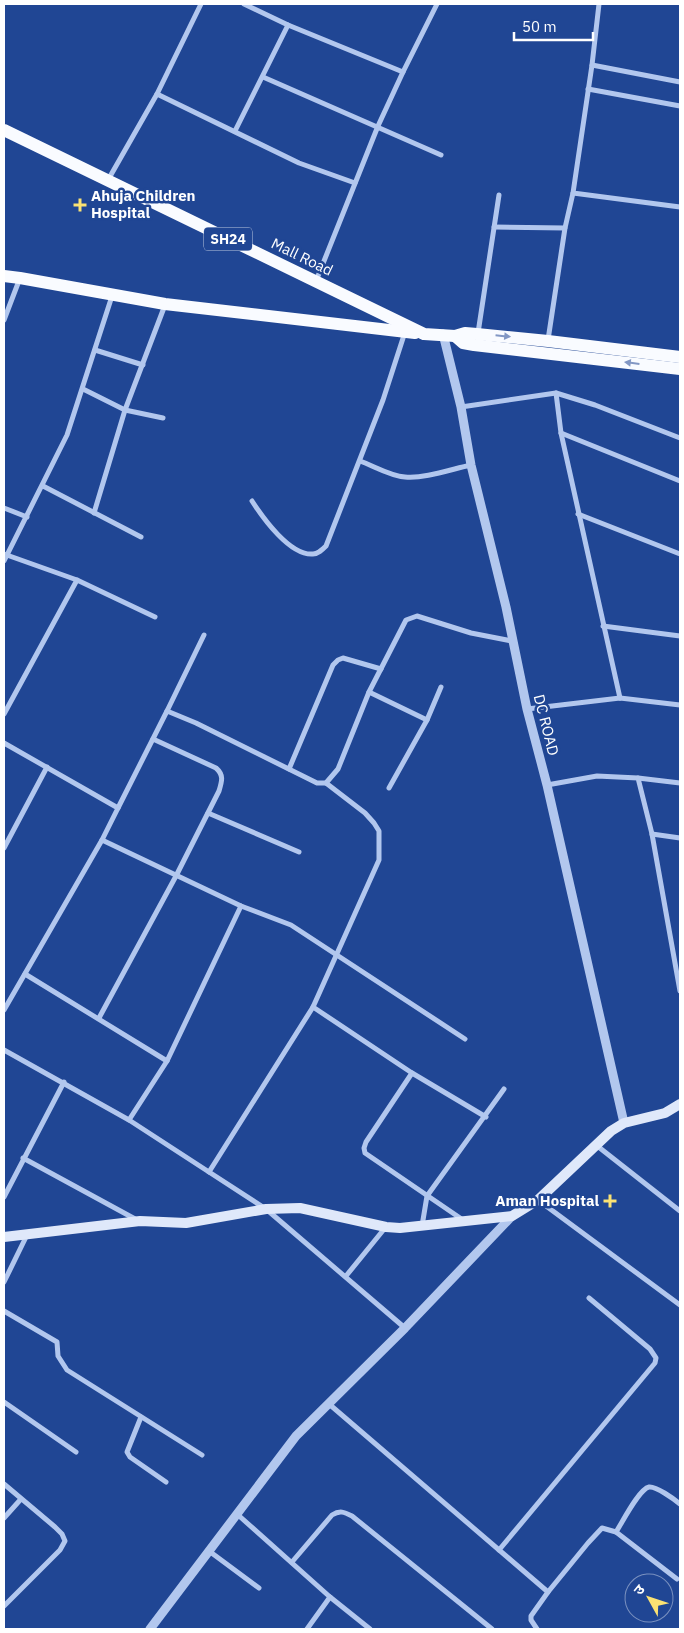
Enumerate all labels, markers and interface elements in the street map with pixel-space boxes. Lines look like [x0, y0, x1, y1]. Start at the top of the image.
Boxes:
scale bar [514, 10, 593, 42]
text: 50 m [522, 17, 557, 36]
place label: Ahuja Children Hospital [91, 186, 196, 222]
marker: Ahuja Children Hospital [73, 198, 87, 212]
road number: SH24 [204, 228, 252, 250]
street label: Mall Road [268, 233, 336, 280]
one-way arrow [495, 333, 511, 341]
one-way arrow [624, 359, 640, 367]
street label: DC ROAD [530, 692, 563, 757]
place label: Aman Hospital [495, 1191, 599, 1210]
marker: Aman Hospital [603, 1194, 617, 1208]
north arrow [624, 1573, 674, 1623]
text: उ [630, 1580, 649, 1599]

